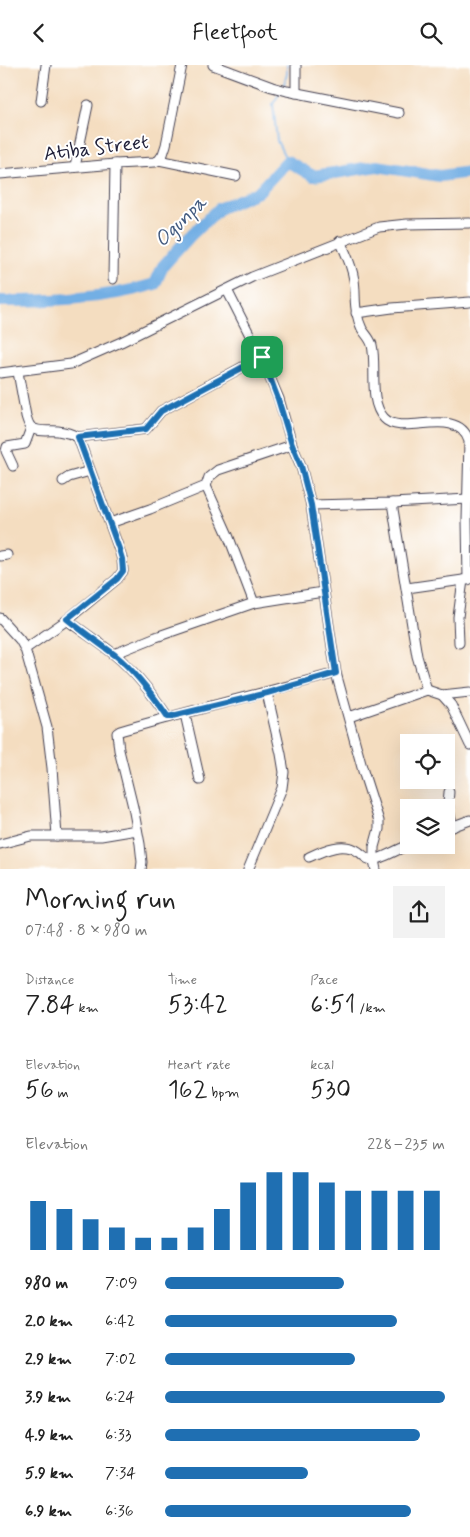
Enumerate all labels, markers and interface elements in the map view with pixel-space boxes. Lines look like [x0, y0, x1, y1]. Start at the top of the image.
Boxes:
icon: back [25, 19, 53, 47]
text: Fleetfoot [192, 19, 278, 47]
icon: search [417, 19, 445, 47]
street label: Atiba Street [42, 129, 150, 168]
water label: Ogunpa [148, 189, 214, 254]
pin [241, 336, 283, 378]
icon: arrive [248, 343, 276, 371]
map controls [400, 734, 455, 854]
button: locate [400, 734, 455, 789]
button: layers [400, 799, 455, 854]
text: Morning run [25, 882, 176, 919]
button: share [393, 886, 445, 938]
text: 07:48 · 8 × 980 m [25, 920, 147, 941]
text: Distance [25, 971, 74, 989]
text: Time [168, 971, 197, 989]
text: Pace [310, 971, 338, 989]
text: 7.84 [25, 989, 75, 1022]
text: 53:42 [168, 989, 228, 1022]
text: 6:51 [310, 989, 356, 1022]
text: km [75, 999, 99, 1017]
text: /km [356, 999, 386, 1017]
text: Elevation [25, 1056, 80, 1074]
text: Heart rate [168, 1056, 231, 1074]
text: kcal [310, 1056, 334, 1074]
text: 56 [25, 1074, 54, 1107]
text: 162 [168, 1074, 208, 1107]
text: 530 [310, 1074, 351, 1107]
text: m [54, 1084, 69, 1102]
text: bpm [208, 1084, 240, 1102]
text: Elevation [25, 1134, 88, 1155]
text: 228–235 m [367, 1134, 445, 1155]
text: 980 m [25, 1273, 68, 1294]
text: 7:09 [105, 1273, 137, 1294]
text: 2.0 km [25, 1311, 73, 1332]
text: 6:42 [105, 1311, 135, 1332]
text: 2.9 km [25, 1349, 72, 1370]
text: 7:02 [105, 1349, 136, 1370]
text: 3.9 km [25, 1387, 71, 1408]
text: 6:24 [105, 1387, 135, 1408]
text: 4.9 km [25, 1425, 73, 1446]
text: 6:33 [105, 1425, 131, 1446]
text: 5.9 km [25, 1463, 73, 1484]
text: 7:34 [105, 1463, 136, 1484]
text: 6.9 km [25, 1501, 72, 1522]
text: 6:36 [105, 1501, 134, 1522]

